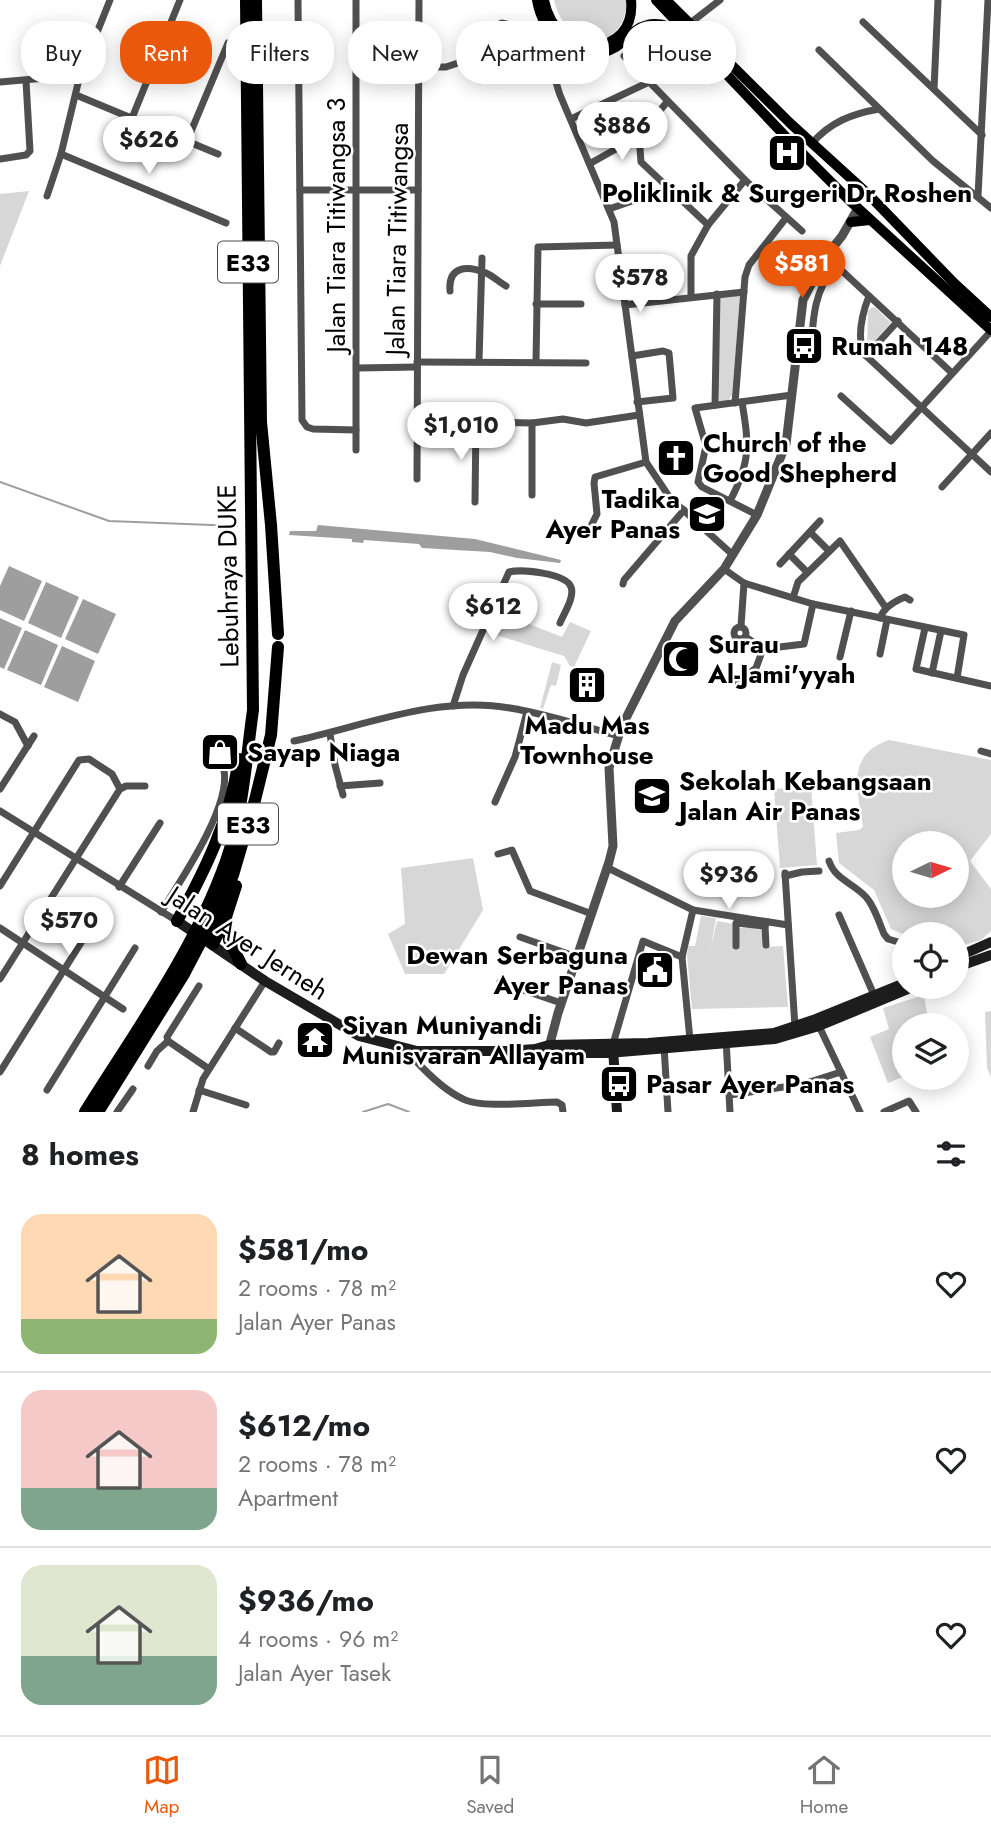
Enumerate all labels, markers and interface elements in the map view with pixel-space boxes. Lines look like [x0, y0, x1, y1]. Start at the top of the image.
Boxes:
chip: Buy [21, 21, 106, 84]
chip: Rent [120, 21, 212, 84]
chip: Filters [226, 21, 334, 84]
chip: New [348, 21, 442, 84]
chip: Apartment [456, 21, 609, 84]
chip: House [623, 21, 736, 84]
street label: Jalan Tiara Titiwangsa 3 [317, 98, 355, 355]
pin: $886 [581, 102, 663, 162]
text: $886 [593, 108, 651, 142]
pin: $626 [108, 116, 190, 176]
text: $626 [119, 122, 179, 156]
street label: Jalan Tiara Titiwangsa [376, 122, 418, 359]
hospital icon: Poliklinik & Surgeri Dr Roshen [766, 132, 808, 174]
place label: Poliklinik & Surgeri Dr Roshen [602, 174, 972, 212]
pin: $581 [761, 240, 843, 300]
road number: E33 [218, 242, 278, 282]
text: $581 [774, 246, 830, 280]
pin: $578 [599, 254, 681, 314]
text: $578 [611, 260, 669, 294]
bus stop icon: Rumah 148 [783, 325, 825, 367]
place label: Rumah 148 [831, 327, 968, 365]
pin: $1,010 [404, 402, 518, 462]
text: $1,010 [423, 408, 499, 442]
place label: Church of the Good Shepherd [703, 424, 897, 492]
church icon: Church of the Good Shepherd [655, 437, 697, 479]
place label: Tadika Ayer Panas [544, 480, 680, 548]
street label: Lebuhraya DUKE [207, 484, 249, 668]
school or university icon: Tadika Ayer Panas [686, 493, 728, 535]
pin: $612 [452, 584, 534, 643]
text: $612 [465, 589, 521, 623]
place label: Surau Al-Jami'yyah [707, 625, 856, 693]
mosque icon: Surau Al-Jami'yyah [660, 638, 702, 680]
building icon: Madu Mas Townhouse [566, 664, 608, 706]
place label: Madu Mas Townhouse [520, 706, 654, 774]
shop icon: Sayap Niaga [199, 731, 241, 773]
place label: Sayap Niaga [247, 733, 400, 771]
place label: Sekolah Kebangsaan Jalan Air Panas [674, 762, 932, 830]
school or university icon: Sekolah Kebangsaan Jalan Air Panas [631, 775, 673, 817]
road number: E33 [218, 804, 278, 844]
north arrow [892, 831, 970, 908]
map controls [892, 831, 969, 1090]
pin: $936 [688, 852, 770, 911]
text: $936 [699, 857, 759, 891]
street label: Jalan Ayer Jerneh [158, 875, 336, 1009]
pin: $570 [28, 898, 110, 957]
text: $570 [40, 903, 98, 937]
button: locate [892, 922, 969, 999]
place label: Dewan Serbaguna Ayer Panas [406, 936, 628, 1004]
public building icon: Dewan Serbaguna Ayer Panas [634, 949, 676, 991]
place label: Sivan Muniyandi Munisvaran Allayam [342, 1006, 585, 1074]
button: layers [892, 1013, 969, 1090]
temple icon: Sivan Muniyandi Munisvaran Allayam [294, 1019, 336, 1061]
bus stop icon: Pasar Ayer Panas [598, 1063, 640, 1105]
place label: Pasar Ayer Panas [646, 1065, 855, 1103]
text: 8 homes [21, 1133, 139, 1176]
icon: filters [932, 1135, 970, 1173]
text: $581/mo [238, 1228, 369, 1271]
icon: home [77, 1242, 161, 1326]
icon: heart [932, 1265, 970, 1303]
text: 2 rooms · 78 m² [238, 1271, 396, 1305]
text: Jalan Ayer Panas [238, 1305, 396, 1339]
text: $612/mo [238, 1404, 370, 1447]
icon: home [77, 1418, 161, 1502]
icon: heart [932, 1441, 970, 1479]
text: 2 rooms · 78 m² [238, 1447, 396, 1481]
text: Apartment [238, 1481, 338, 1515]
text: $936/mo [238, 1579, 374, 1622]
icon: home [77, 1593, 161, 1677]
icon: heart [932, 1616, 970, 1654]
text: 4 rooms · 96 m² [238, 1622, 398, 1656]
text: Jalan Ayer Tasek [238, 1656, 391, 1690]
tab: Map [143, 1751, 181, 1820]
tab: Saved [466, 1751, 514, 1820]
tab: Home [800, 1751, 848, 1820]

